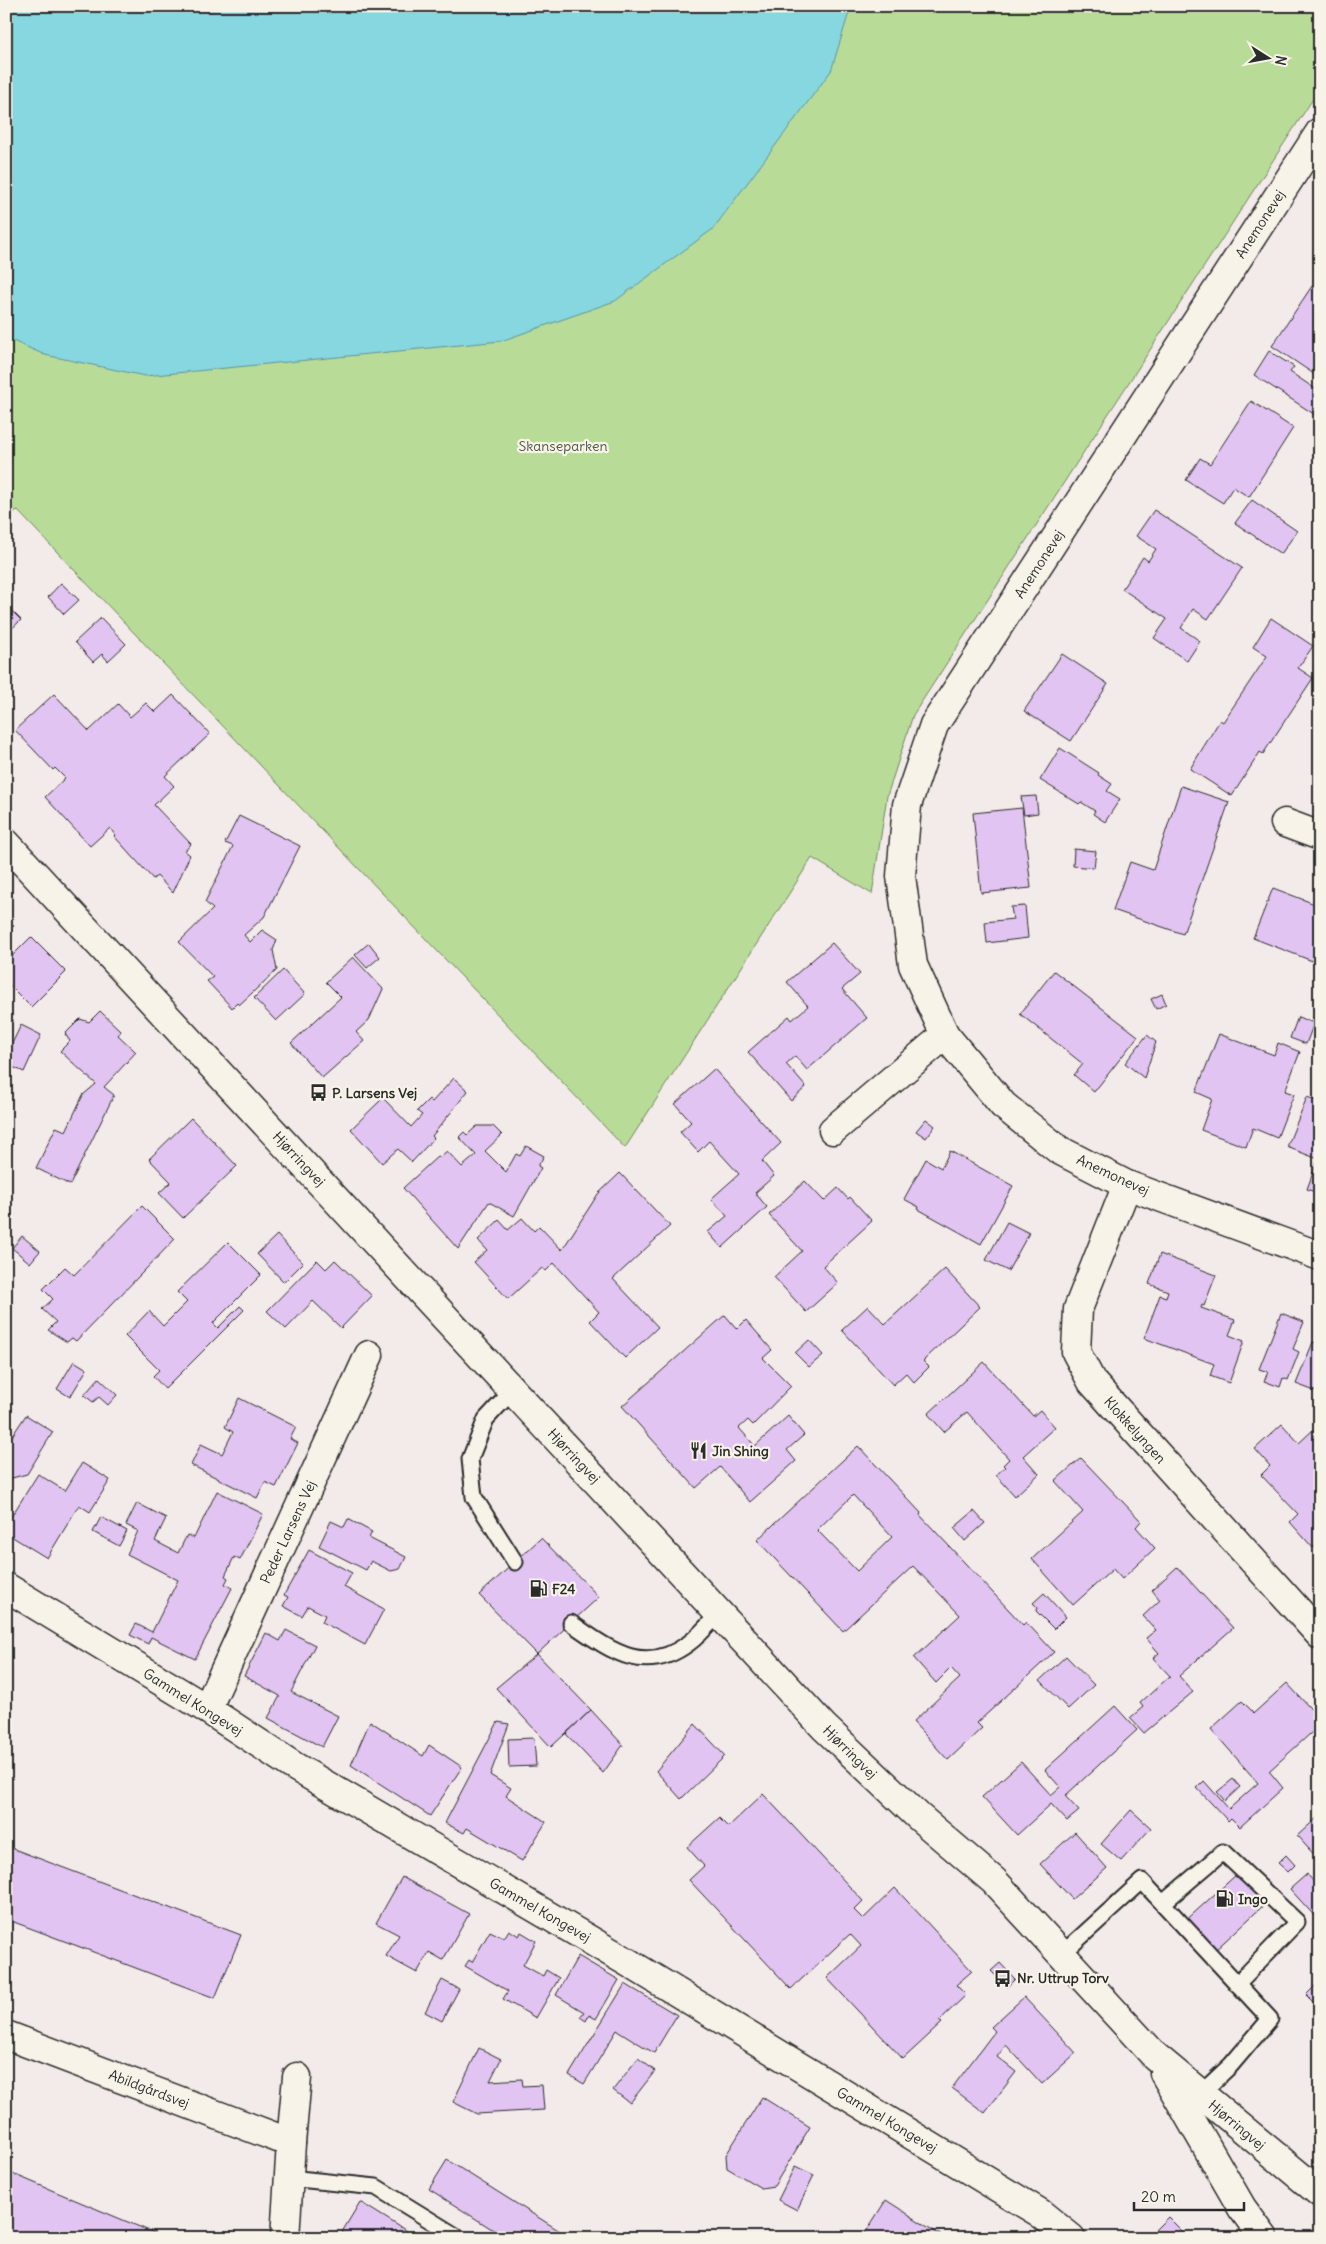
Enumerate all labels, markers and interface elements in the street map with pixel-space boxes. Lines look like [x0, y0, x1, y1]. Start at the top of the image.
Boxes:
north arrow [1244, 32, 1294, 82]
text: N [1271, 54, 1291, 67]
street label: Anemonevej [1231, 186, 1289, 262]
park label: Skanseparken [518, 437, 608, 455]
street label: Anemonevej [1010, 526, 1068, 602]
bus stop icon: P. Larsens Vej [308, 1083, 328, 1103]
place label: P. Larsens Vej [332, 1084, 417, 1102]
street label: Hjørringvej [269, 1128, 329, 1190]
street label: Anemonevej [1074, 1150, 1152, 1200]
street label: Klokkelyngen [1100, 1393, 1170, 1467]
street label: Hjørringvej [544, 1425, 604, 1487]
restaurant icon: Jin Shing [688, 1441, 708, 1461]
place label: Jin Shing [712, 1442, 769, 1460]
street label: Peder Larsens Vej [256, 1477, 320, 1587]
fuel station icon: F24 [528, 1579, 548, 1599]
place label: F24 [552, 1580, 575, 1598]
street label: Gammel Kongevej [140, 1664, 246, 1740]
street label: Hjørringvej [819, 1721, 881, 1783]
street label: Gammel Kongevej [486, 1874, 594, 1946]
fuel station icon: Ingo [1214, 1889, 1234, 1909]
place label: Ingo [1238, 1890, 1268, 1908]
bus stop icon: Nr. Uttrup Torv [993, 1968, 1013, 1988]
place label: Nr. Uttrup Torv [1017, 1969, 1109, 1987]
street label: Abildgårdsvej [106, 2065, 192, 2113]
street label: Gammel Kongevej [834, 2083, 940, 2157]
street label: Hjørringvej [1205, 2096, 1269, 2154]
scale bar [1134, 2179, 1244, 2211]
text: 20 m [1141, 2187, 1176, 2206]

